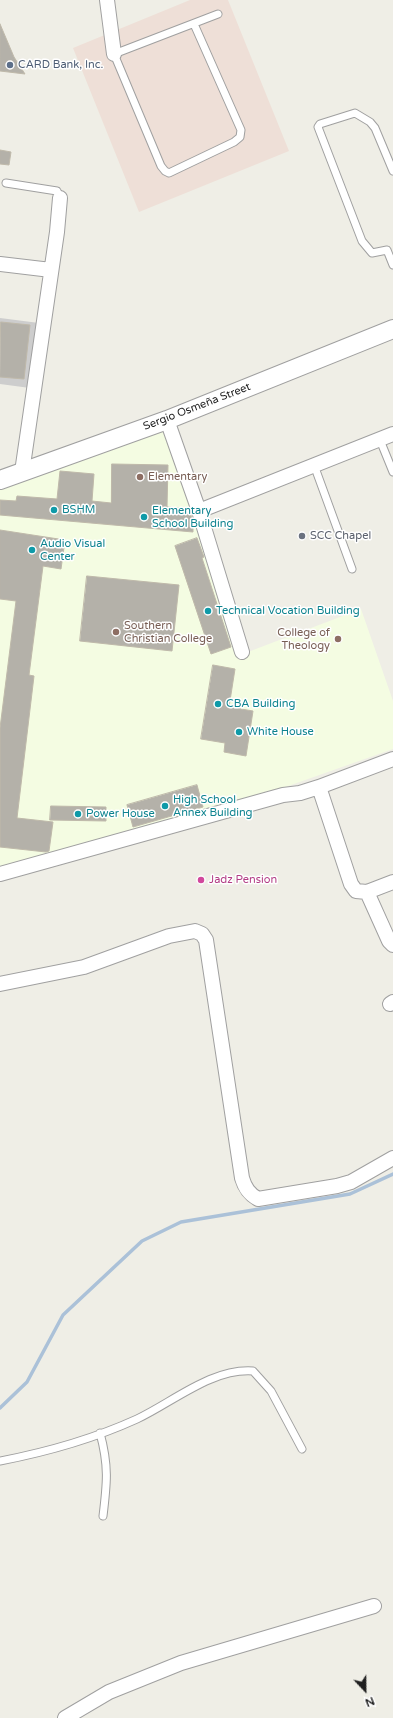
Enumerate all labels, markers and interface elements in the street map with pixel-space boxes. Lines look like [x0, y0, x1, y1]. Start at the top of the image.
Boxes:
place label: CARD Bank, Inc. [18, 58, 103, 72]
marker: CARD Bank, Inc. [5, 60, 15, 70]
street label: Sergio Osmeña Street [141, 380, 253, 434]
place label: Elementary [148, 470, 207, 484]
marker: Elementary [135, 472, 145, 482]
place label: BSHM [62, 503, 95, 517]
place label: Elementary School Building [152, 504, 233, 530]
marker: BSHM [49, 505, 59, 515]
marker: Elementary School Building [139, 512, 149, 522]
place label: SCC Chapel [310, 529, 371, 543]
marker: SCC Chapel [297, 531, 307, 541]
place label: Audio Visual Center [40, 537, 105, 563]
marker: Audio Visual Center [27, 545, 37, 555]
place label: Technical Vocation Building [216, 604, 360, 618]
marker: Technical Vocation Building [203, 606, 213, 616]
place label: Southern Christian College [124, 619, 212, 645]
place label: College of Theology [277, 626, 330, 652]
marker: Southern Christian College [111, 627, 121, 637]
marker: College of Theology [333, 634, 343, 644]
place label: CBA Building [226, 697, 295, 711]
marker: CBA Building [213, 699, 223, 709]
place label: White House [247, 725, 314, 739]
marker: White House [234, 727, 244, 737]
place label: High School Annex Building [173, 793, 253, 819]
marker: High School Annex Building [160, 801, 170, 811]
place label: Power House [86, 807, 155, 821]
marker: Power House [73, 809, 83, 819]
place label: Jadz Pension [209, 873, 277, 887]
marker: Jadz Pension [196, 875, 206, 885]
north arrow [345, 1670, 385, 1710]
text: N [363, 1694, 376, 1709]

